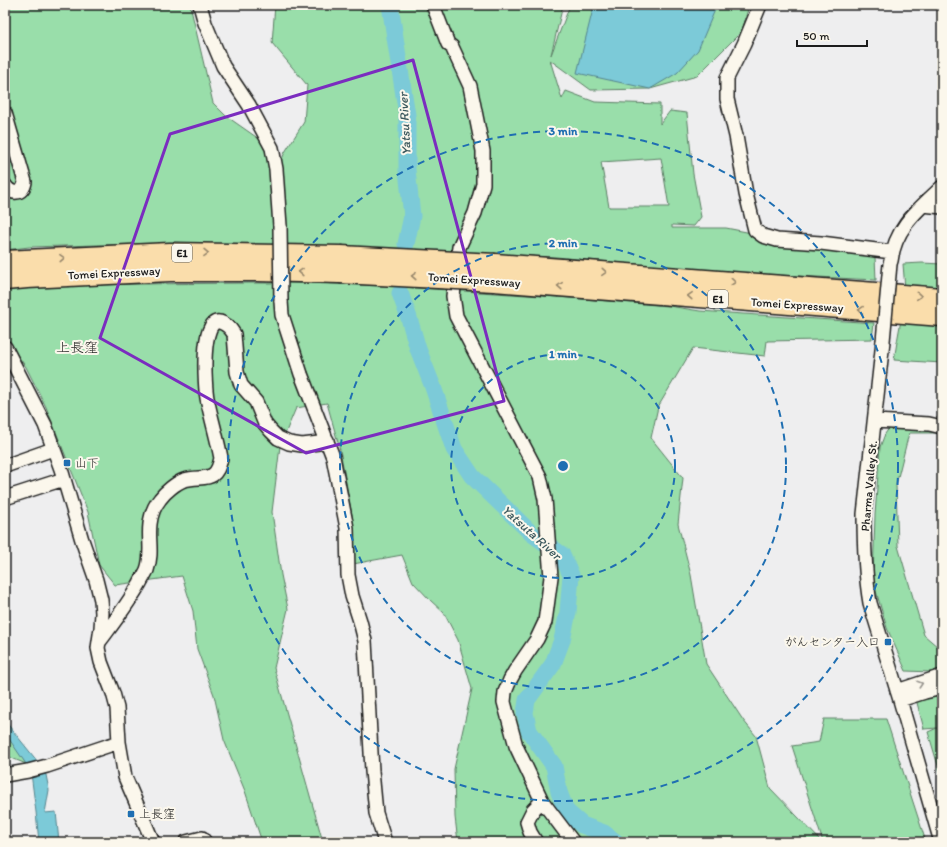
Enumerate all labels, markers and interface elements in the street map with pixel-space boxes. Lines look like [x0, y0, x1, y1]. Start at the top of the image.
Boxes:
scale bar [797, 22, 867, 48]
text: 50 m [803, 29, 829, 43]
water label: Yatsu River [395, 90, 414, 156]
text: 3 min [549, 124, 578, 138]
text: 2 min [549, 236, 578, 250]
road number: E1 [172, 244, 192, 262]
one-way arrow [203, 249, 209, 257]
one-way arrow [59, 254, 65, 262]
street label: Tomei Expressway [67, 264, 161, 282]
one-way arrow [298, 268, 304, 276]
one-way arrow [601, 268, 607, 277]
street label: Tomei Expressway [427, 270, 521, 290]
one-way arrow [411, 272, 417, 281]
one-way arrow [730, 277, 736, 286]
one-way arrow [557, 282, 563, 291]
road number: E1 [708, 290, 728, 308]
one-way arrow [687, 292, 693, 301]
one-way arrow [916, 292, 922, 301]
street label: Tomei Expressway [750, 295, 844, 315]
one-way arrow [858, 305, 864, 314]
district label: 上長窪 [56, 339, 98, 356]
text: 1 min [549, 347, 578, 361]
street label: Pharma Valley St. [858, 440, 880, 532]
place label: 山下 [75, 456, 99, 470]
marker: 山下 [62, 458, 72, 468]
centre of rings [556, 459, 570, 473]
water label: Yatsuta River [499, 502, 566, 564]
place label: がんセンター入口 [784, 635, 880, 649]
marker: がんセンター入口 [883, 637, 893, 647]
one-way arrow [916, 680, 923, 688]
place label: 上長窪 [139, 807, 175, 821]
marker: 上長窪 [126, 809, 136, 819]

